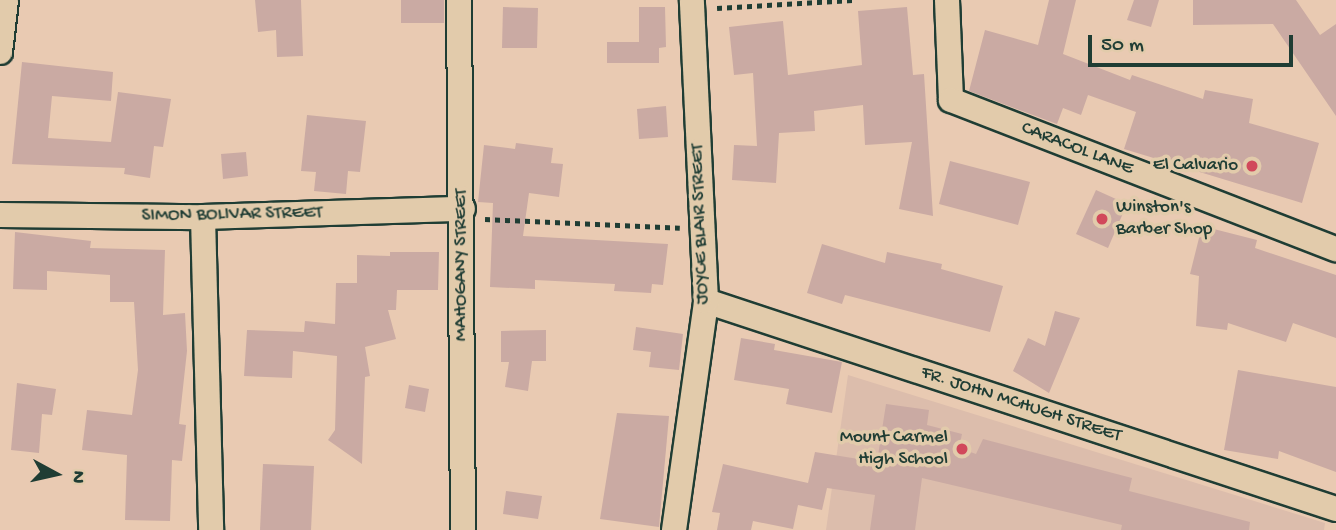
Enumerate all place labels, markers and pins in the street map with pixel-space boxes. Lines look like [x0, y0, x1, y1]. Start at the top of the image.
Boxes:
place label: El Calvario [1153, 155, 1238, 177]
marker: El Calvario [1244, 158, 1260, 174]
place label: Winston's Barber Shop [1116, 197, 1212, 241]
marker: Winston's Barber Shop [1094, 211, 1110, 227]
place label: Mount Carmel High School [840, 427, 948, 471]
marker: Mount Carmel High School [954, 441, 970, 457]

